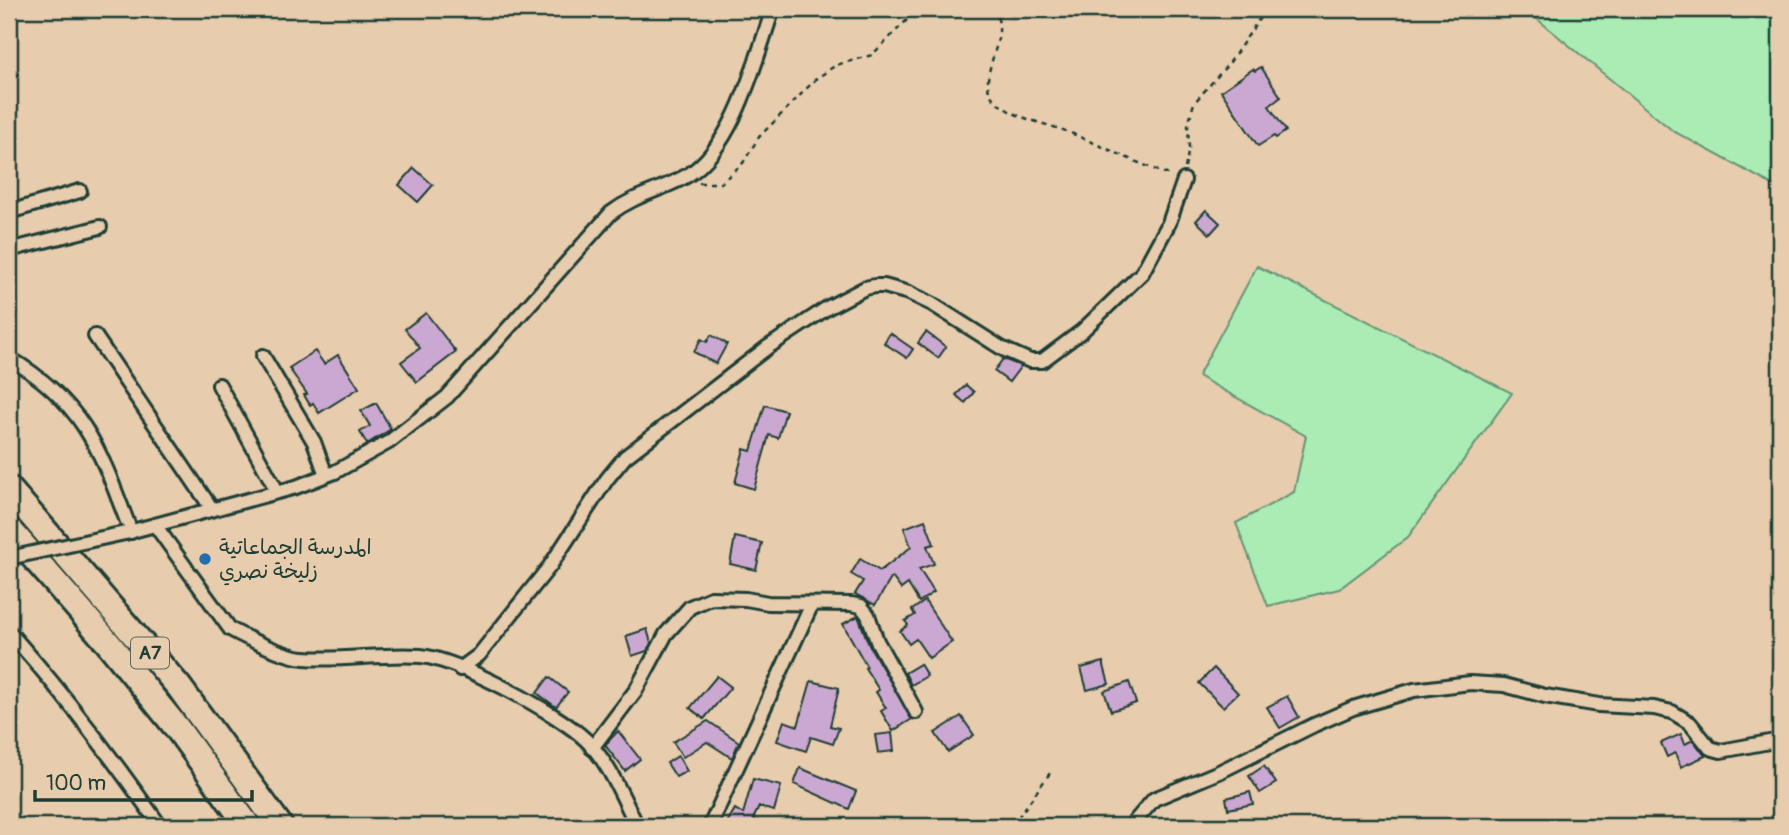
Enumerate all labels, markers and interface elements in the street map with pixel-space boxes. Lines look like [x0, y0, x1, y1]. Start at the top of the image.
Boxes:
place label: المدرسة الجماعاتية زليخة نصري [219, 534, 372, 586]
marker: المدرسة الجماعاتية زليخة نصري [197, 551, 213, 567]
road number: A7 [131, 638, 169, 668]
scale bar [35, 758, 252, 802]
text: 100 m [46, 770, 106, 797]

